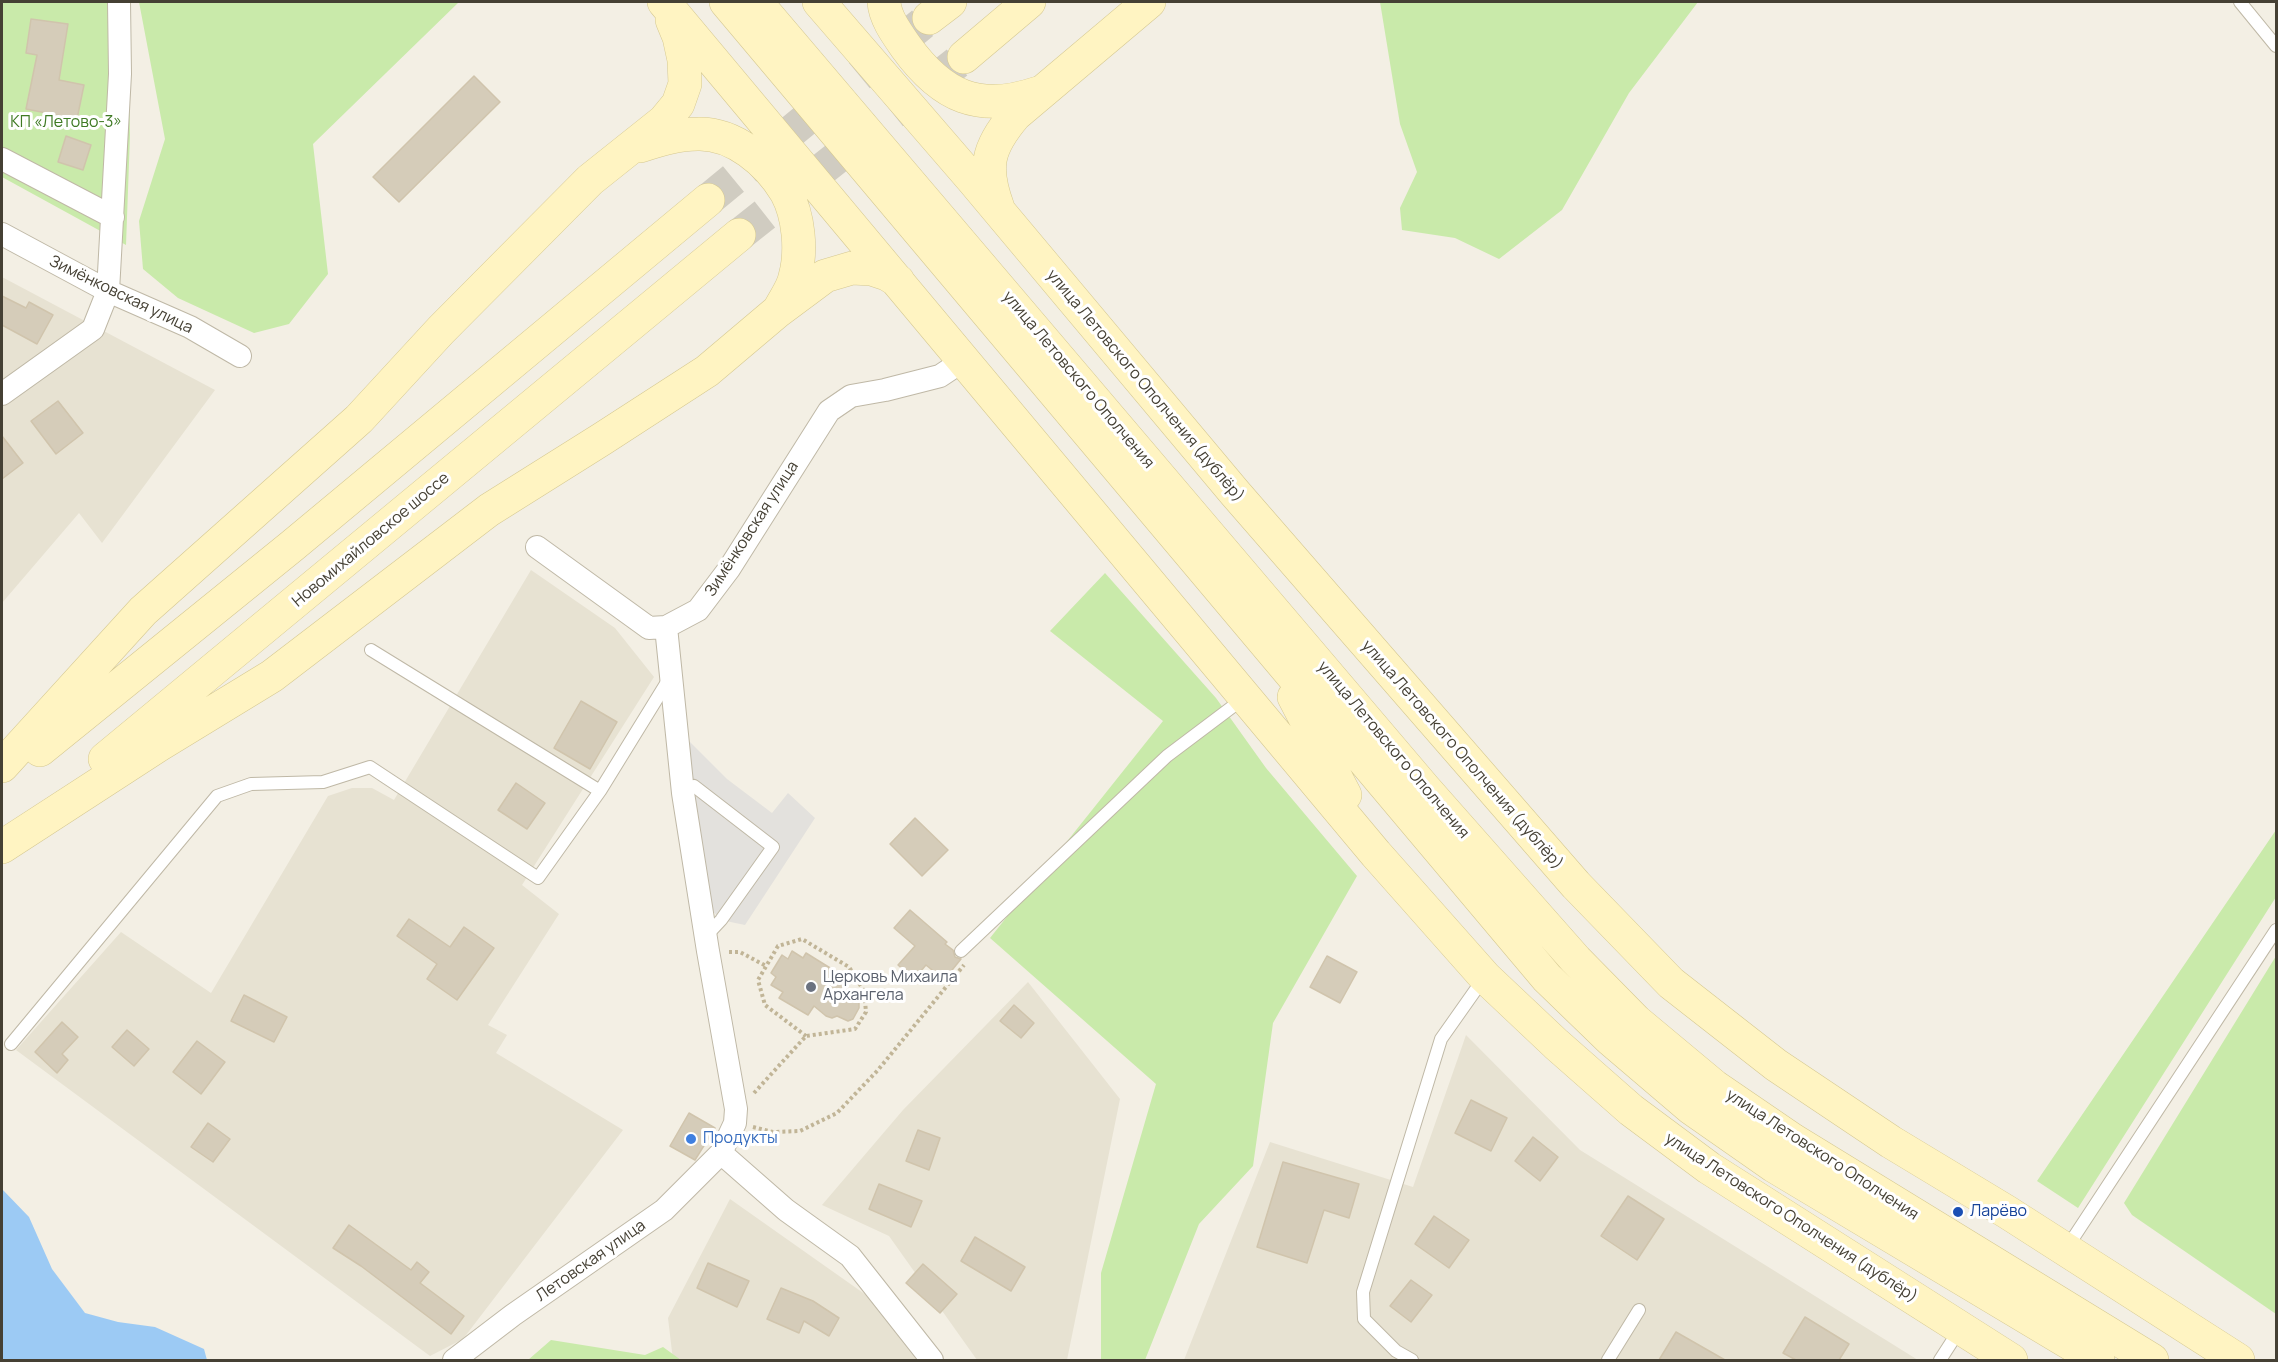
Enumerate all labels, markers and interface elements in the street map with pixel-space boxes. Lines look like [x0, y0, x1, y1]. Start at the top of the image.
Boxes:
park label: КП «Летово-3» [10, 113, 122, 133]
street label: Зимёнковская улица [46, 252, 196, 338]
street label: улица Летовского Ополчения (дублёр) [1042, 266, 1248, 506]
street label: улица Летовского Ополчения [998, 287, 1158, 473]
street label: Зимёнковская улица [701, 458, 803, 600]
street label: Новомихайловское шоссе [289, 469, 453, 611]
street label: улица Летовского Ополчения (дублёр) [1357, 637, 1567, 873]
street label: улица Летовского Ополчения [1313, 657, 1473, 843]
place label: Церковь Михаила Архангела [823, 968, 958, 1006]
marker: Церковь Михаила Архангела [804, 980, 818, 994]
street label: улица Летовского Ополчения [1722, 1085, 1922, 1225]
place label: Продукты [703, 1129, 778, 1149]
street label: улица Летовского Ополчения (дублёр) [1661, 1129, 1921, 1307]
marker: Продукты [684, 1132, 698, 1146]
place label: Ларёво [1970, 1202, 2027, 1222]
marker: Ларёво [1951, 1205, 1965, 1219]
street label: Летовская улица [533, 1216, 649, 1306]

